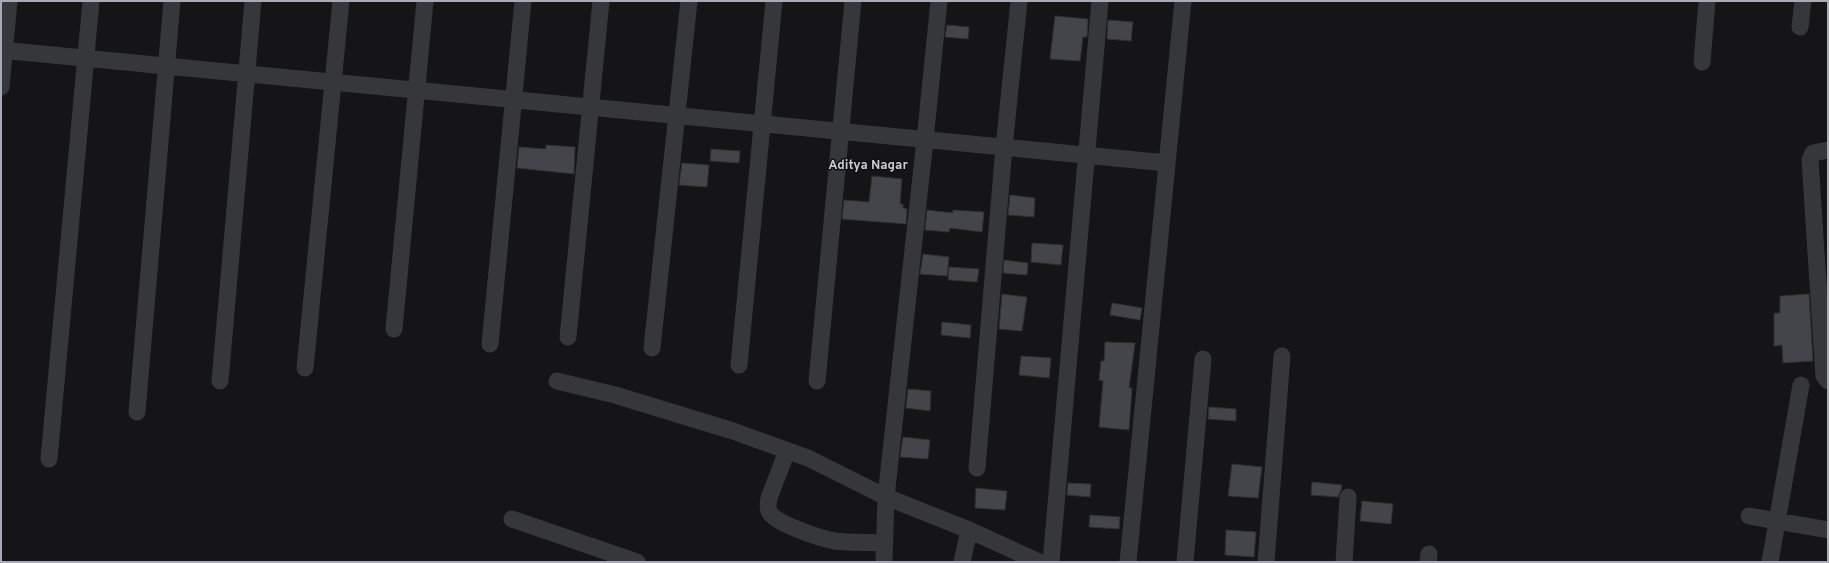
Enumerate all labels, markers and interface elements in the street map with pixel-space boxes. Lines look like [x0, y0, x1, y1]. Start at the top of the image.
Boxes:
district label: Aditya Nagar [828, 158, 908, 174]

